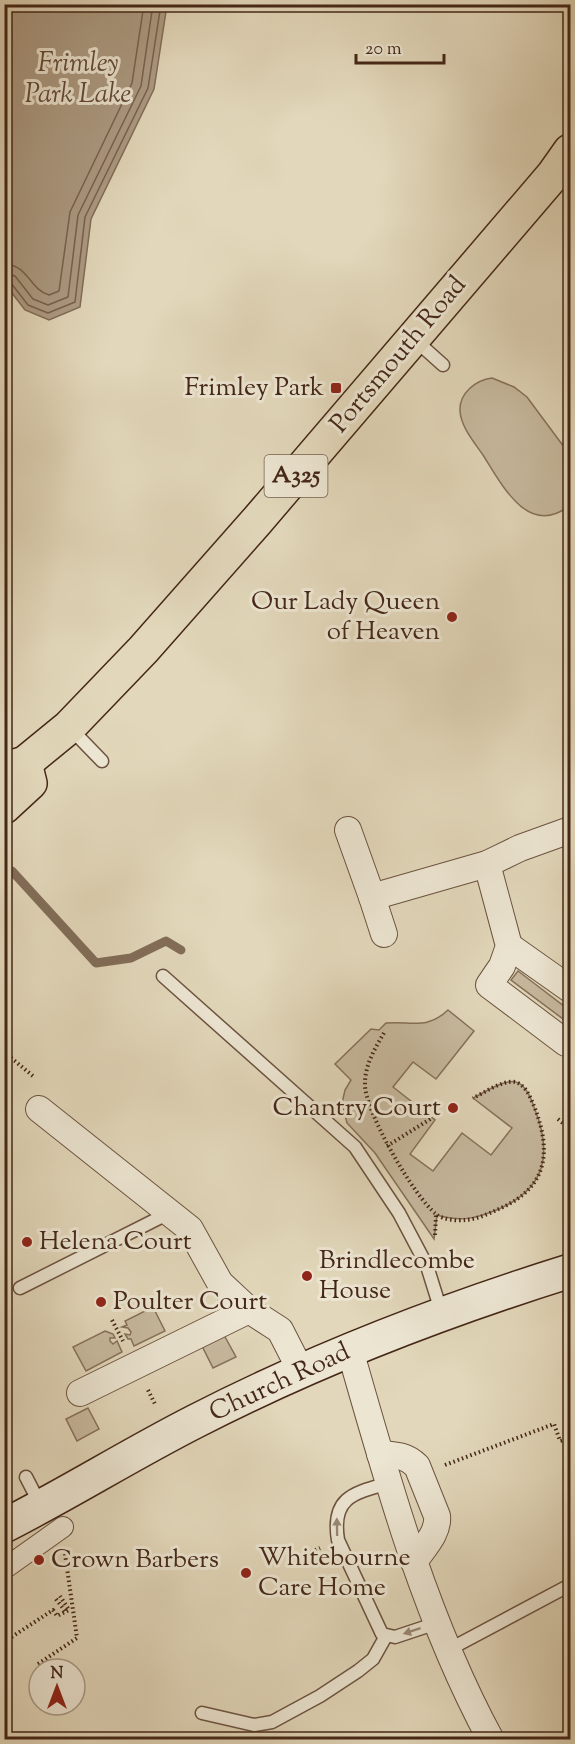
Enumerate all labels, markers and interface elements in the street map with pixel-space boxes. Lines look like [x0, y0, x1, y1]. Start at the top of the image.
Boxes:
scale bar [356, 27, 444, 65]
text: 20 m [365, 37, 402, 63]
water label: Frimley Park Lake [25, 45, 131, 115]
street label: Portsmouth Road [322, 268, 476, 442]
place label: Frimley Park [184, 370, 324, 407]
marker: Frimley Park [329, 381, 343, 395]
road number: A325 [264, 455, 328, 497]
place label: Our Lady Queen of Heaven [251, 584, 440, 651]
marker: Our Lady Queen of Heaven [445, 610, 459, 624]
place label: Chantry Court [272, 1090, 441, 1127]
marker: Chantry Court [446, 1101, 460, 1115]
place label: Helena Court [39, 1224, 192, 1261]
marker: Helena Court [20, 1235, 34, 1249]
place label: Brindlecombe House [319, 1243, 475, 1310]
marker: Brindlecombe House [300, 1269, 314, 1283]
place label: Poulter Court [113, 1284, 267, 1321]
marker: Poulter Court [94, 1295, 108, 1309]
street label: Church Road [203, 1334, 357, 1432]
one-way arrow [333, 1518, 342, 1537]
place label: Whitebourne Care Home [258, 1540, 411, 1607]
place label: Crown Barbers [51, 1542, 219, 1579]
marker: Crown Barbers [32, 1553, 46, 1567]
marker: Whitebourne Care Home [239, 1566, 253, 1580]
one-way arrow [403, 1627, 421, 1637]
north arrow [27, 1657, 87, 1717]
text: N [51, 1663, 64, 1686]

